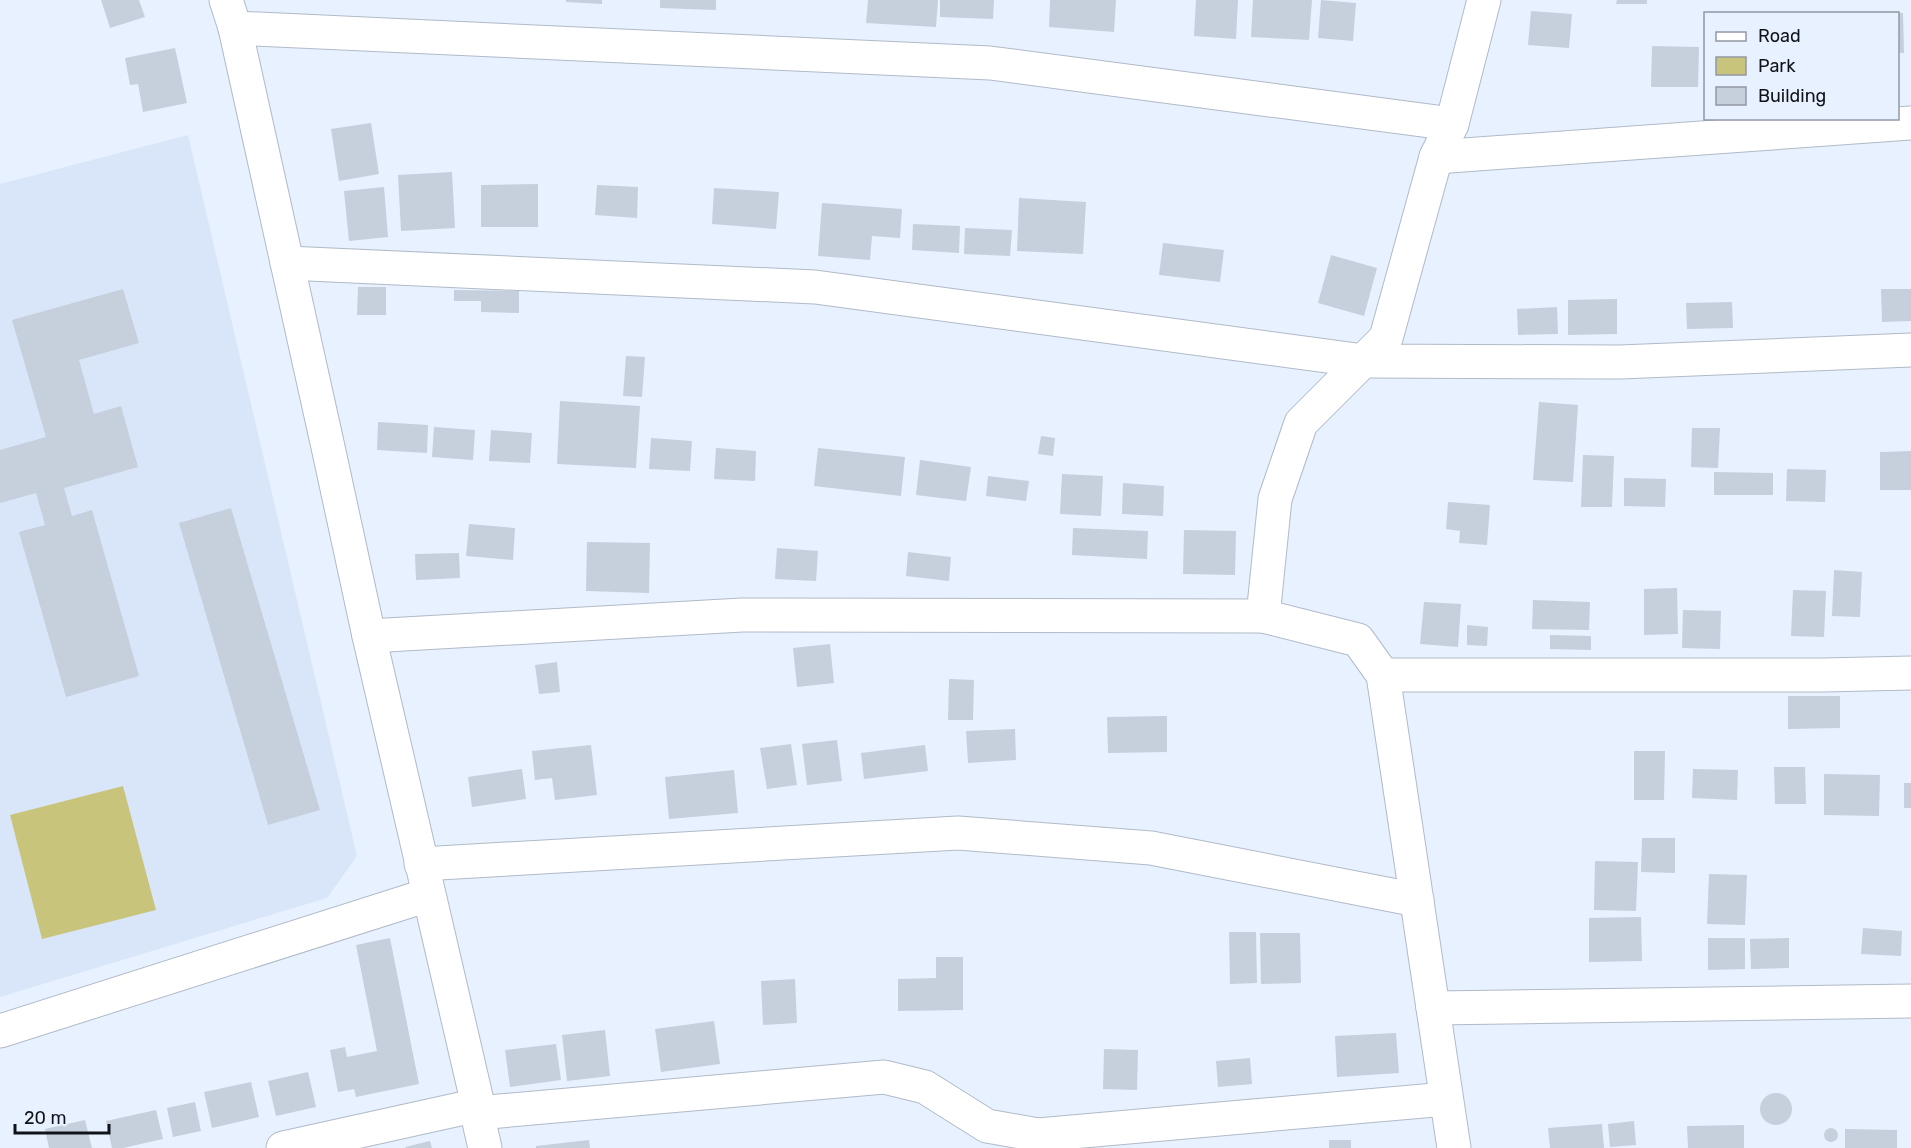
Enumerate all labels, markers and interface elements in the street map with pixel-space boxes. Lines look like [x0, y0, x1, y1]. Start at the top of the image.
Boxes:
legend [1704, 12, 1899, 120]
text: Road [1758, 25, 1801, 47]
text: Park [1758, 55, 1796, 77]
text: Building [1758, 85, 1826, 107]
scale bar [15, 1097, 110, 1135]
text: 20 m [24, 1107, 66, 1129]

